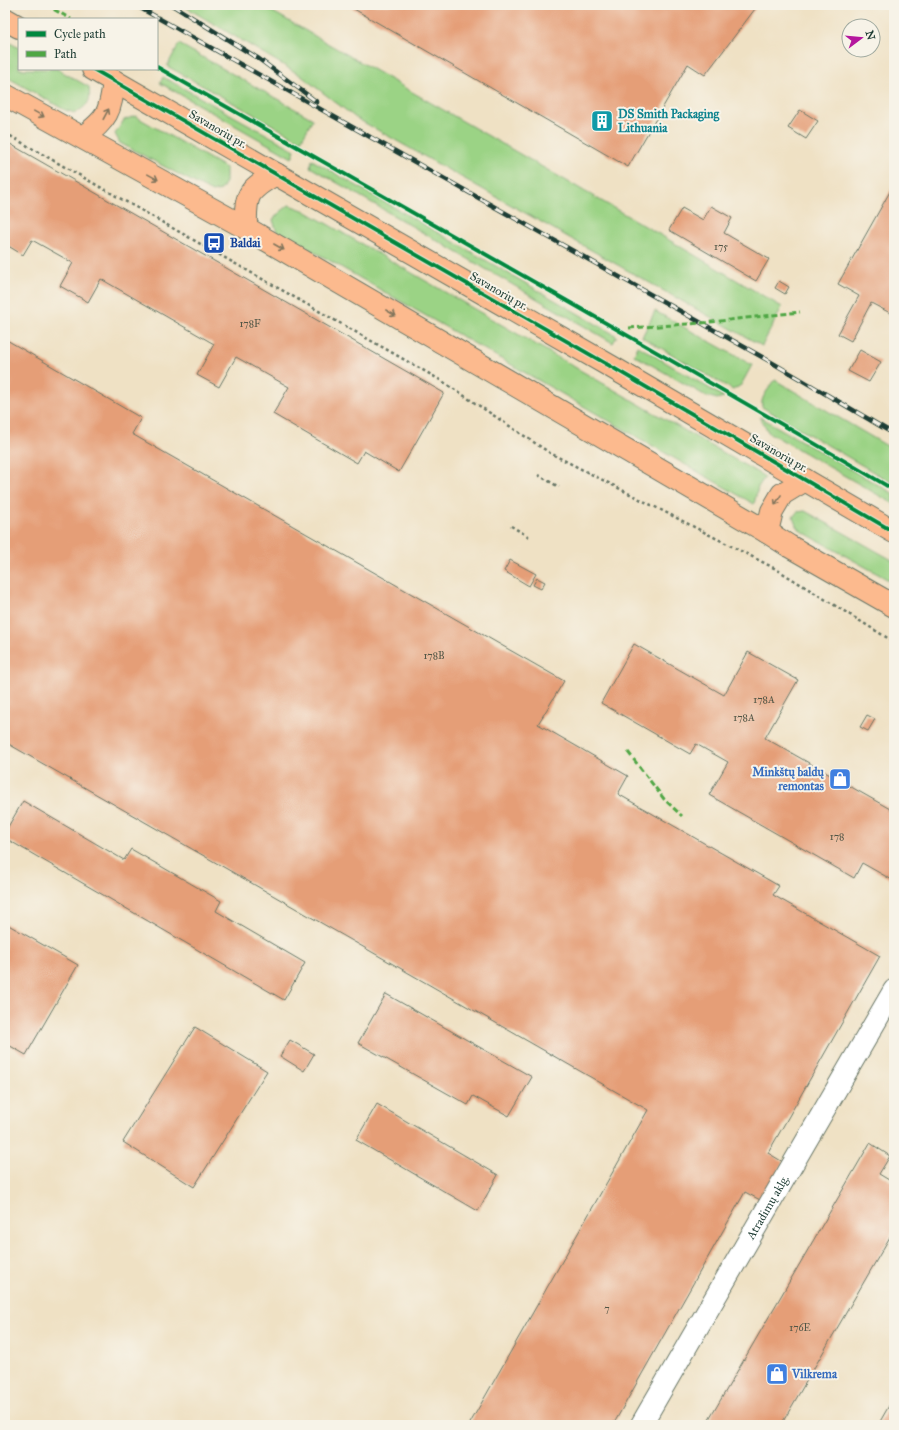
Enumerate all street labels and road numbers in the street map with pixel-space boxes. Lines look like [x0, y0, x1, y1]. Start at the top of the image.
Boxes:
street label: Savanorių pr. [187, 107, 249, 151]
street label: Savanorių pr. [468, 269, 530, 313]
street label: Savanorių pr. [748, 431, 810, 475]
street label: Atradimų aklg. [743, 1172, 792, 1243]

